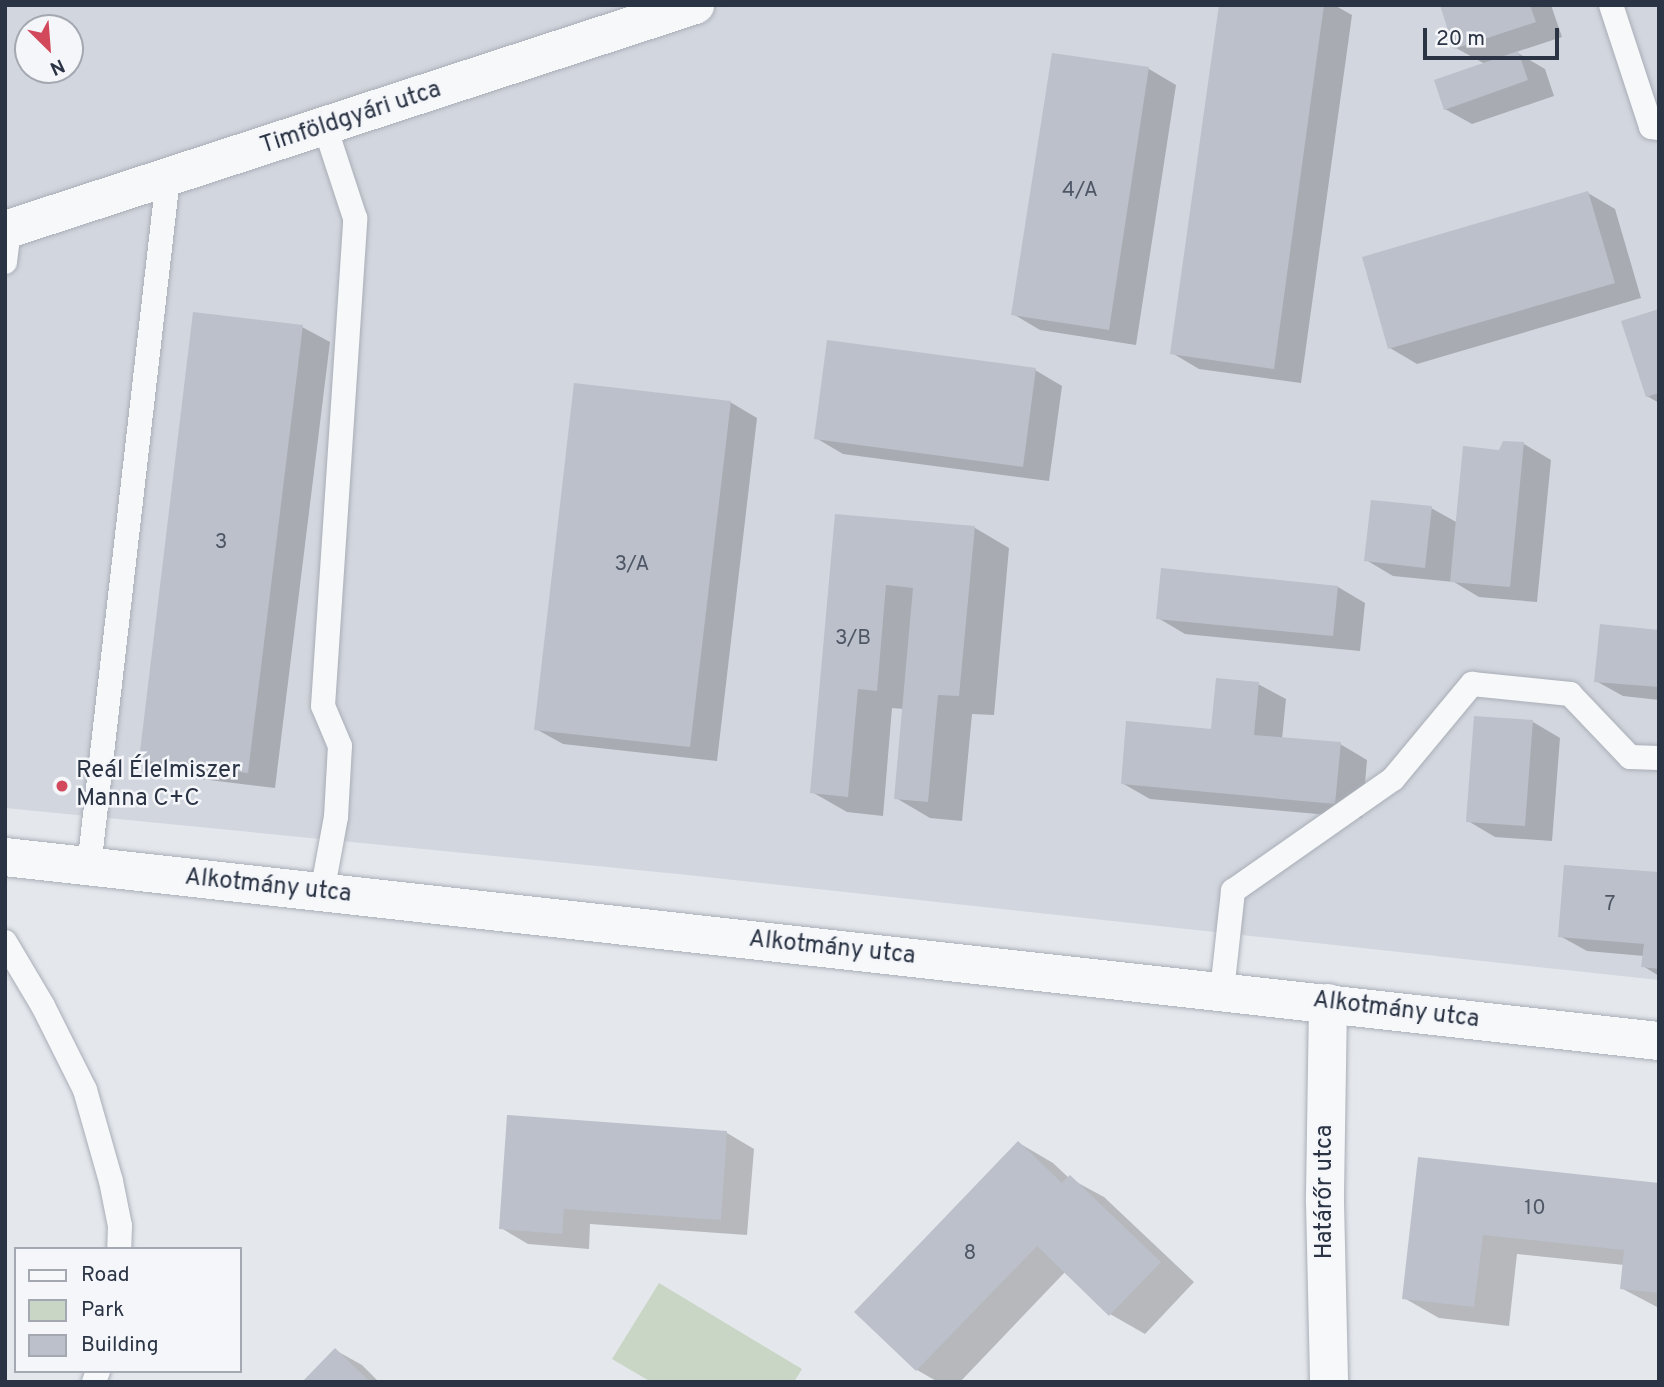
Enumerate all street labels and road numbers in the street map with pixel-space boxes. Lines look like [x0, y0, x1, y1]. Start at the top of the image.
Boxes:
street label: Timföldgyári utca [257, 76, 445, 162]
street label: Alkotmány utca [183, 864, 353, 910]
street label: Alkotmány utca [747, 926, 917, 972]
street label: Alkotmány utca [1311, 987, 1481, 1035]
street label: Határőr utca [1312, 1125, 1340, 1259]

